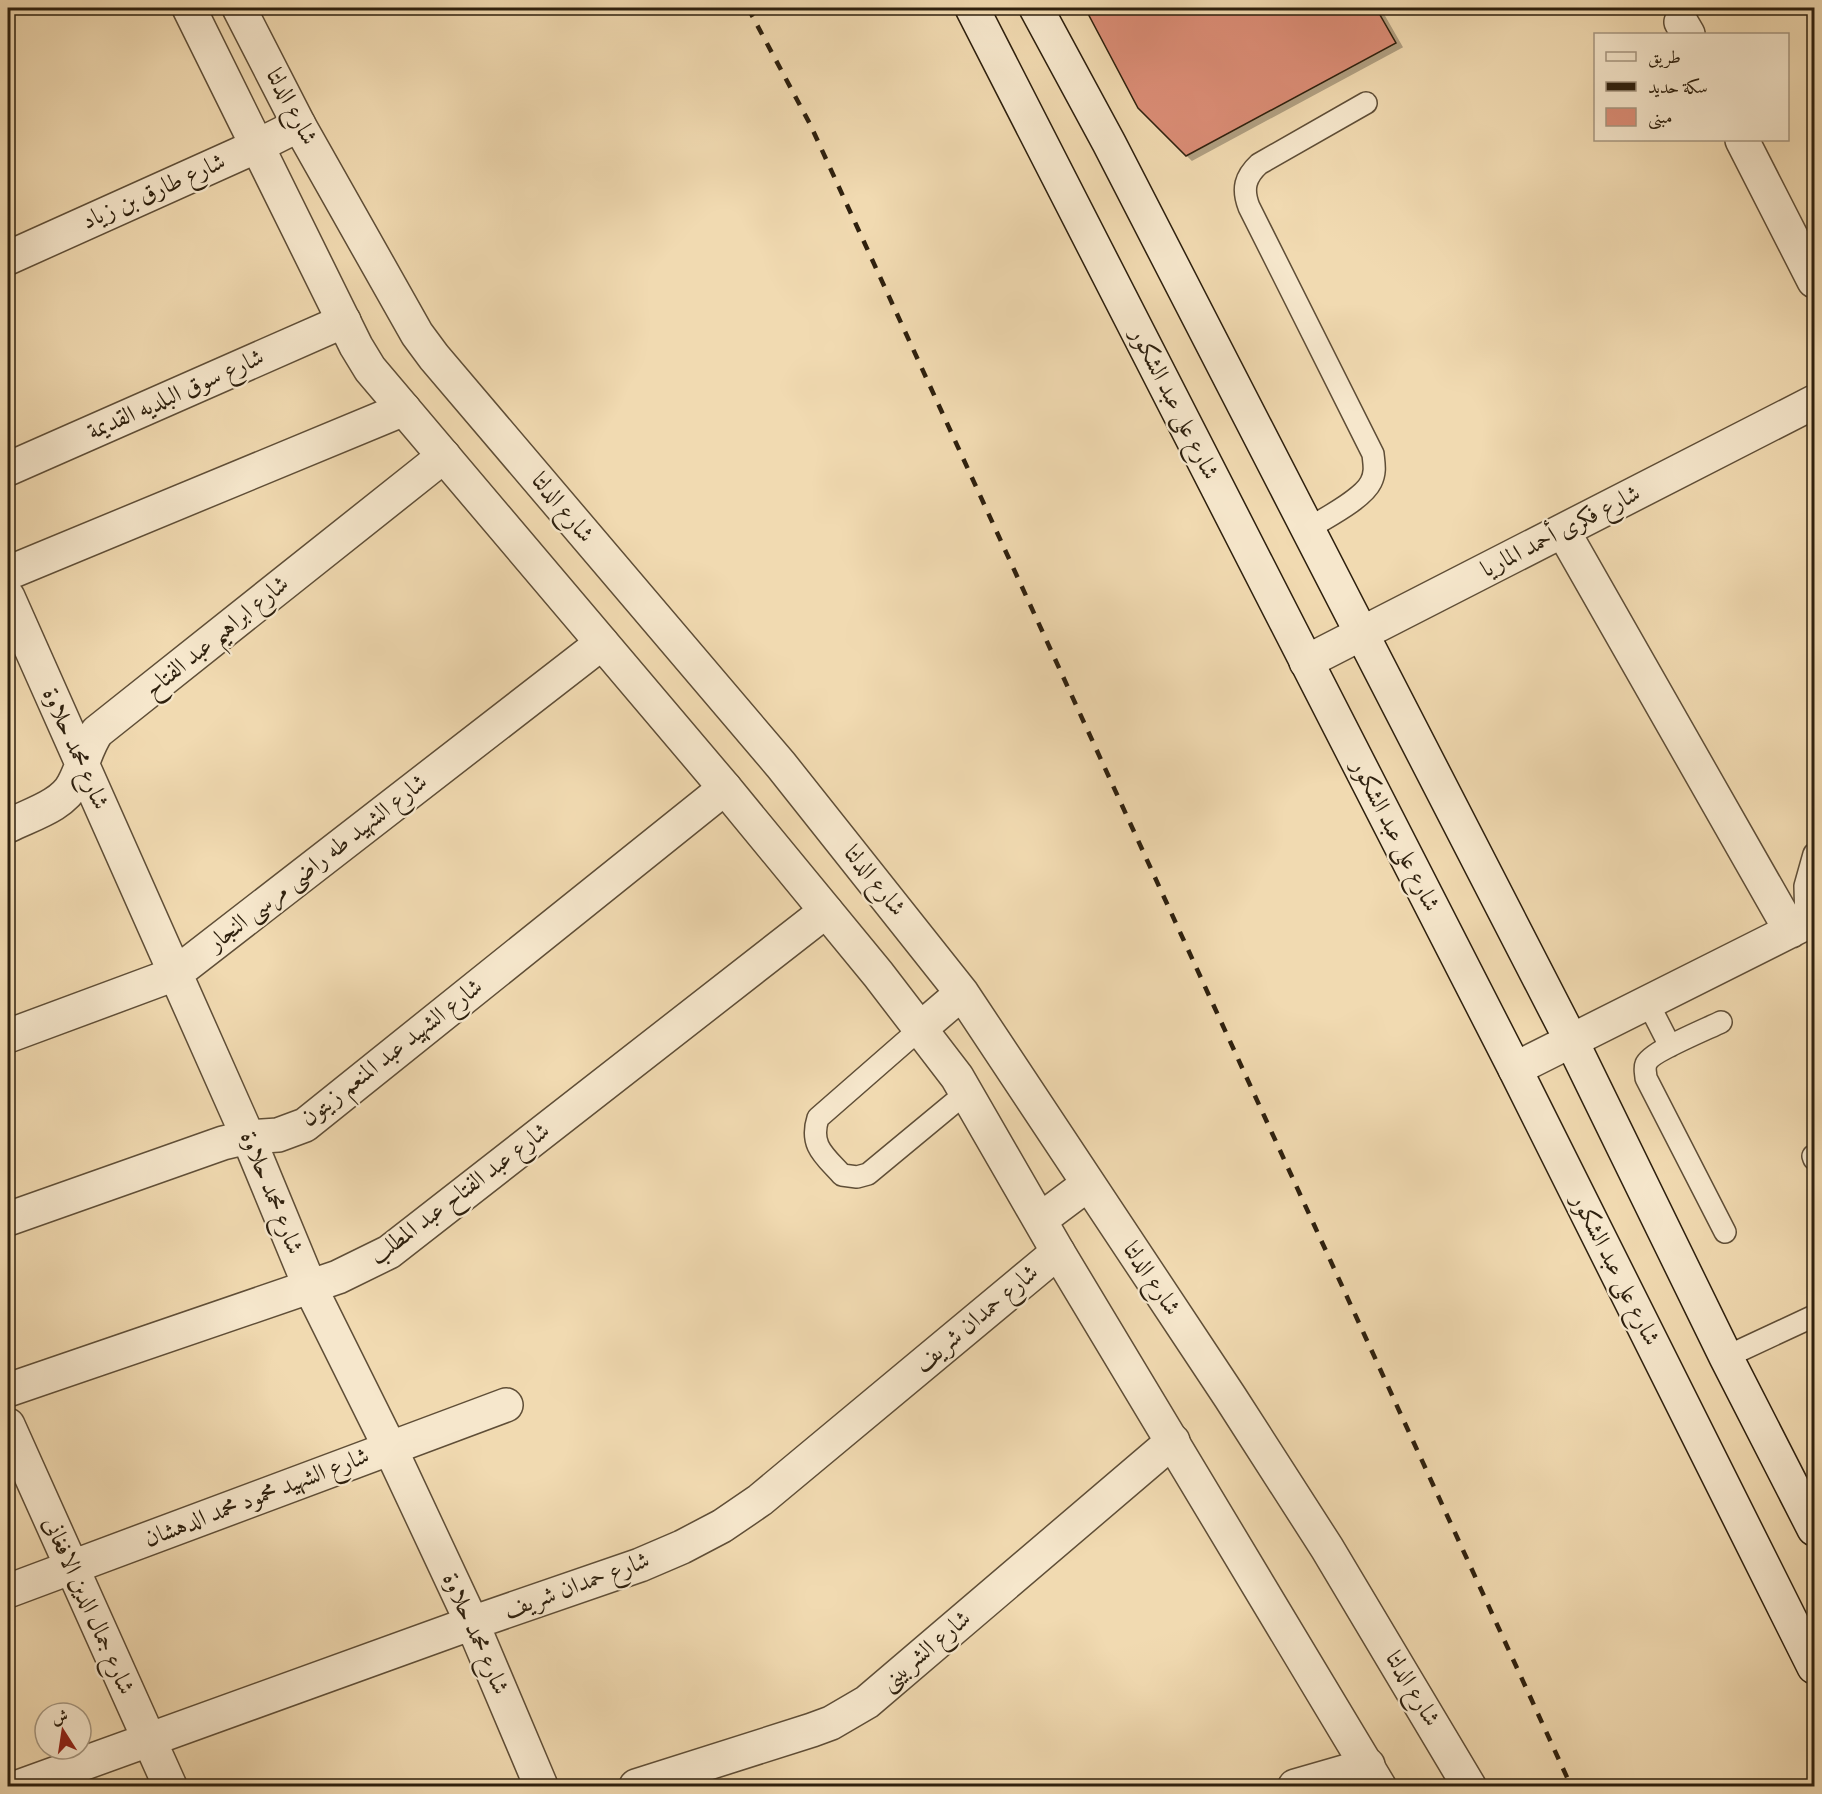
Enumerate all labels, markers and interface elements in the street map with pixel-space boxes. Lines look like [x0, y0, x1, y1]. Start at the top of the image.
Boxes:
legend [1594, 33, 1789, 141]
text: طريق [1648, 47, 1681, 70]
street label: شارع الدلتا [255, 63, 324, 152]
text: سكة حديد [1648, 77, 1708, 100]
text: مبنى [1648, 107, 1673, 130]
street label: شارع طارق بن زياد [77, 147, 232, 240]
street label: شارع على عبد الشكور [1119, 321, 1226, 486]
street label: شارع سوق البلديه القديمة [83, 342, 270, 451]
street label: شارع الدلتا [521, 466, 600, 552]
street label: شارع فكرى أحمد الماريا [1475, 476, 1647, 588]
street label: شارع ابراهيم عبد الفتاح [138, 569, 300, 710]
street label: شارع محمد حلاوة [32, 683, 116, 816]
street label: شارع على عبد الشكور [1340, 753, 1447, 918]
street label: شارع الشهيد طه راضى مرسى النجار [200, 767, 436, 962]
street label: شارع الدلتا [834, 839, 912, 925]
street label: شارع الشهيد عبد المنعم زيتون [294, 972, 493, 1138]
street label: شارع عبد الفتاح عبد المطلب [363, 1116, 559, 1275]
street label: شارع محمد حلاوة [229, 1127, 310, 1260]
street label: شارع على عبد الشكور [1560, 1187, 1667, 1352]
street label: شارع الدلتا [1113, 1236, 1187, 1324]
street label: شارع حمدان شريف [908, 1258, 1048, 1382]
street label: شارع الشهيد محمود محمد الدهشان [140, 1441, 375, 1558]
street label: شارع جمال الدين الافغانى [32, 1512, 141, 1701]
street label: شارع حمدان شريف [500, 1545, 655, 1630]
street label: شارع محمد حلاوة [432, 1568, 516, 1701]
street label: شارع الشربينى [874, 1604, 980, 1700]
street label: شارع الدلتا [1375, 1646, 1447, 1734]
north arrow [33, 1701, 93, 1761]
text: ش [50, 1707, 70, 1730]

